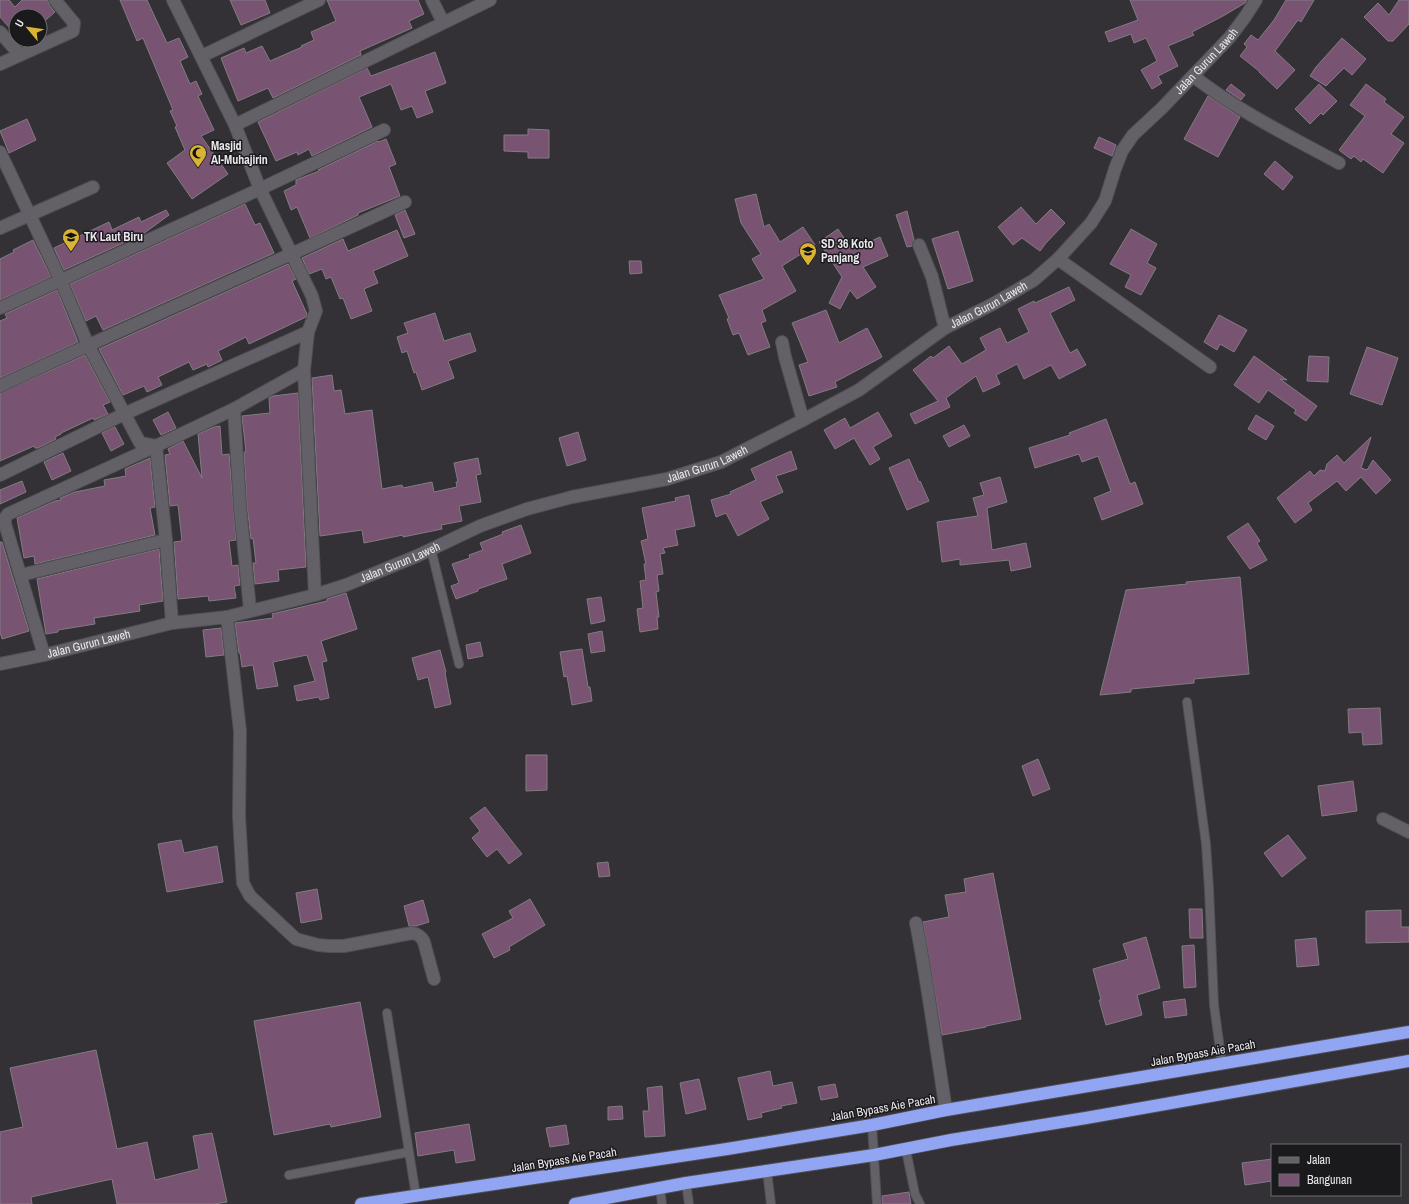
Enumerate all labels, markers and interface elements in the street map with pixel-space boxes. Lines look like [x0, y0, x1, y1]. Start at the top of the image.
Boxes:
north arrow [8, 8, 48, 48]
text: U [12, 17, 27, 29]
street label: Jalan Gurun Laweh [1171, 25, 1242, 98]
place label: Masjid Al-Muhajirin [211, 138, 268, 168]
mosque icon: Masjid Al-Muhajirin [188, 143, 208, 168]
school or university icon: TK Laut Biru [61, 227, 81, 252]
place label: TK Laut Biru [84, 229, 143, 245]
place label: SD 36 Koto Panjang [821, 236, 874, 266]
school or university icon: SD 36 Koto Panjang [798, 241, 818, 266]
street label: Jalan Gurun Laweh [947, 278, 1030, 332]
street label: Jalan Gurun Laweh [665, 442, 750, 487]
street label: Jalan Gurun Laweh [358, 538, 443, 586]
street label: Jalan Gurun Laweh [45, 626, 132, 662]
street label: Jalan Bypass Aie Pacah [1149, 1036, 1257, 1070]
street label: Jalan Bypass Aie Pacah [829, 1091, 937, 1125]
street label: Jalan Bypass Aie Pacah [510, 1144, 618, 1176]
legend [1271, 1144, 1401, 1196]
text: Jalan [1307, 1152, 1331, 1168]
text: Bangunan [1307, 1172, 1352, 1188]

